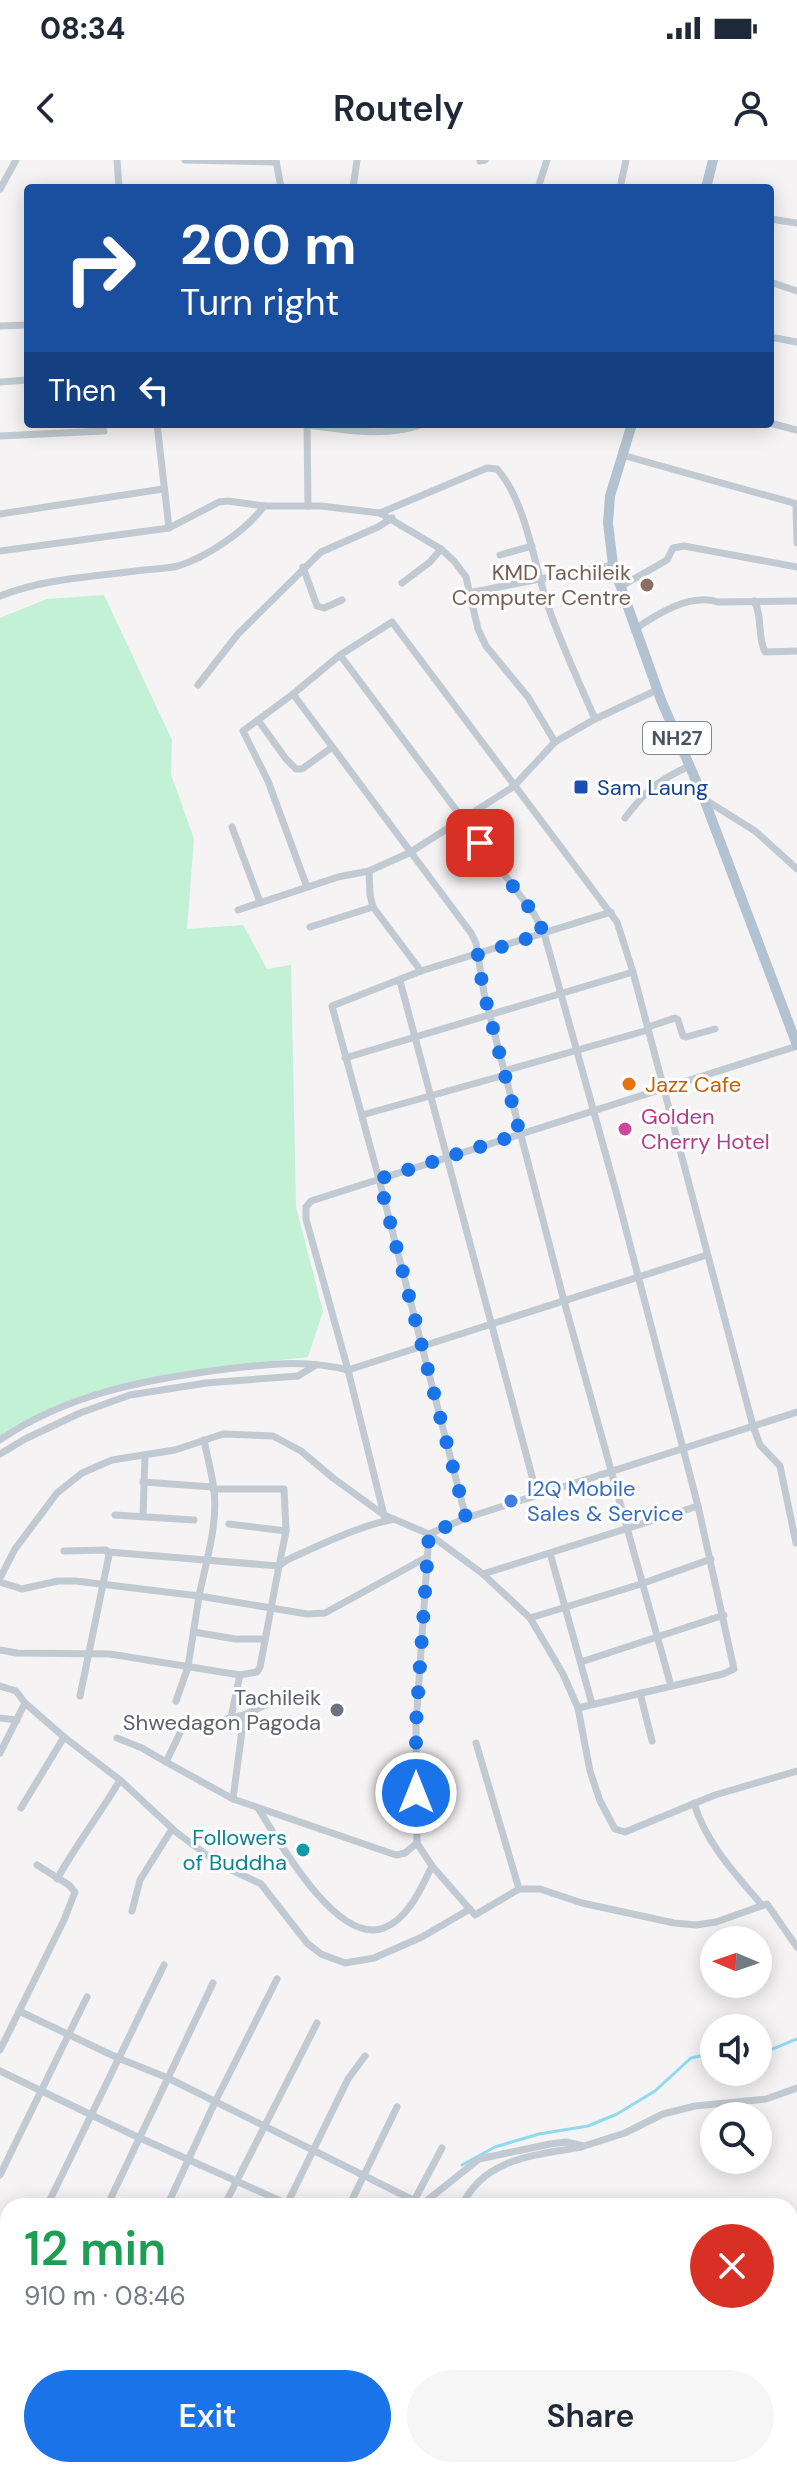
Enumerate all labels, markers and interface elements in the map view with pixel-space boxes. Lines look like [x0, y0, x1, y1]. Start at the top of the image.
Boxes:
text: 08:34 [40, 9, 125, 48]
text: Routely [333, 85, 464, 132]
icon: back [24, 86, 68, 130]
icon: person [729, 86, 773, 130]
text: 200 m [180, 208, 357, 281]
icon: right [48, 216, 152, 320]
text: Turn right [180, 279, 339, 326]
icon: left [132, 368, 176, 412]
text: Then [48, 371, 116, 410]
place label: KMD Tachileik Computer Centre [452, 558, 631, 612]
marker: KMD Tachileik Computer Centre [638, 576, 656, 594]
road number: NH27 [643, 722, 711, 754]
place label: Sam Laung [597, 773, 708, 802]
marker: Sam Laung [572, 778, 590, 796]
pin [446, 809, 514, 877]
icon: arrive [458, 821, 502, 865]
place label: Jazz Cafe [645, 1070, 741, 1099]
marker: Jazz Cafe [620, 1075, 638, 1093]
place label: Golden Cherry Hotel [641, 1102, 770, 1156]
marker: Golden Cherry Hotel [616, 1120, 634, 1138]
place label: I2Q Mobile Sales & Service [527, 1474, 683, 1528]
marker: I2Q Mobile Sales & Service [502, 1492, 520, 1510]
place label: Tachileik Shwedagon Pagoda [123, 1683, 321, 1737]
marker: Tachileik Shwedagon Pagoda [328, 1701, 346, 1719]
position arrow [374, 1751, 458, 1835]
place label: Followers of Buddha [183, 1823, 287, 1877]
marker: Followers of Buddha [294, 1841, 312, 1859]
north arrow [700, 1926, 772, 1998]
map controls [700, 1926, 772, 2174]
button: sound [700, 2014, 772, 2086]
button: search [700, 2102, 772, 2174]
text: 12 min [24, 2217, 166, 2280]
button: close [690, 2224, 774, 2308]
text: 910 m · 08:46 [24, 2279, 186, 2313]
button: Exit [24, 2370, 391, 2462]
button: Share [407, 2370, 774, 2462]

